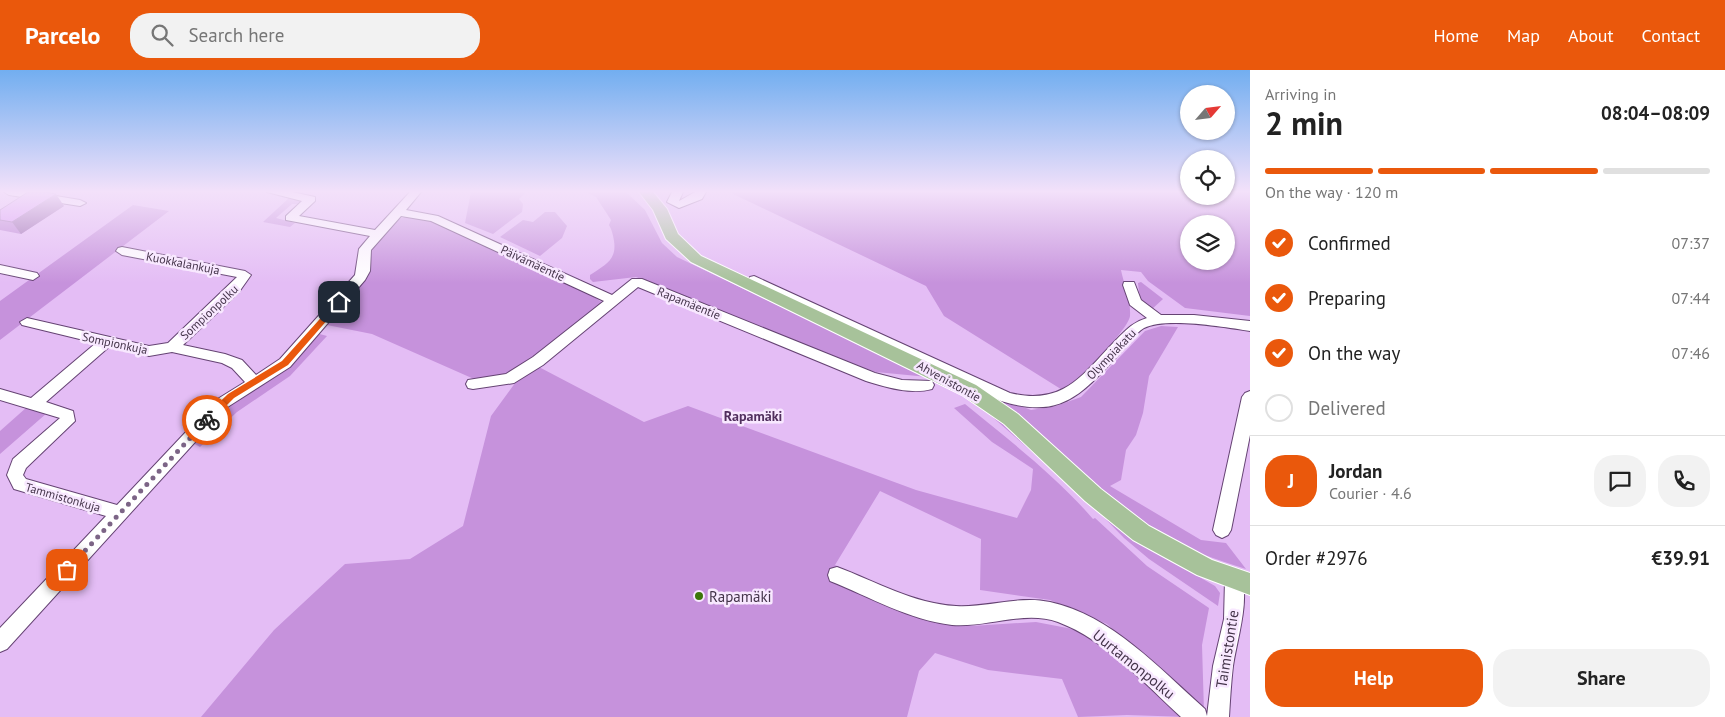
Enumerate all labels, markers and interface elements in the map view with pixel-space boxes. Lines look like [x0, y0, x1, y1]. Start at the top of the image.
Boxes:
search box [130, 13, 480, 58]
text: Parcelo [25, 20, 100, 51]
icon: search [148, 21, 176, 49]
text: Search here [188, 23, 284, 47]
text: Home [1433, 24, 1479, 47]
text: Map [1507, 24, 1540, 47]
text: About [1568, 24, 1614, 47]
text: Contact [1642, 24, 1700, 47]
text: Arriving in [1265, 84, 1336, 104]
north arrow [1180, 85, 1235, 140]
map controls [1180, 85, 1235, 270]
text: 08:04–08:09 [1601, 101, 1710, 125]
text: 2 min [1265, 102, 1343, 144]
button: locate [1180, 150, 1235, 205]
text: On the way · 120 m [1265, 182, 1398, 202]
button: layers [1180, 215, 1235, 270]
icon: check [1265, 229, 1293, 257]
text: Confirmed [1308, 231, 1391, 255]
text: 07:37 [1672, 233, 1710, 253]
street label: Päivämäentie [499, 242, 567, 284]
street label: Kuokkalankuja [145, 249, 221, 277]
street label: Sompionpolku [177, 281, 241, 343]
pin [318, 281, 360, 323]
street label: Rapamäentie [655, 283, 723, 323]
icon: check [1265, 284, 1293, 312]
text: Preparing [1308, 286, 1386, 310]
icon: home [325, 288, 353, 316]
text: 07:44 [1672, 288, 1710, 308]
street label: Olympiakatu [1083, 325, 1139, 383]
street label: Sompionkuja [81, 329, 149, 357]
icon: check [1265, 339, 1293, 367]
text: On the way [1308, 341, 1400, 365]
text: 07:46 [1672, 343, 1710, 363]
street label: Ahvenistontie [915, 357, 983, 405]
courier [182, 395, 232, 445]
text: Delivered [1308, 396, 1386, 420]
icon: bike [193, 406, 221, 434]
district label: Rapamäki [724, 407, 783, 425]
button: chat [1594, 455, 1646, 507]
button: phone [1658, 455, 1710, 507]
text: Jordan [1329, 459, 1382, 483]
text: J [1288, 469, 1294, 493]
street label: Tammistonkuja [24, 479, 102, 515]
text: Courier · 4.6 [1329, 483, 1412, 503]
text: Order #2976 [1265, 546, 1368, 570]
text: €39.91 [1651, 546, 1710, 570]
pin [46, 549, 88, 591]
icon: bag [53, 556, 81, 584]
place label: Rapamäki [709, 587, 772, 606]
marker: Rapamäki [693, 590, 705, 602]
street label: Taimistontie [1211, 609, 1243, 689]
street label: Uurtamonpolku [1089, 625, 1179, 703]
button: Help [1265, 649, 1483, 707]
button: Share [1493, 649, 1710, 707]

